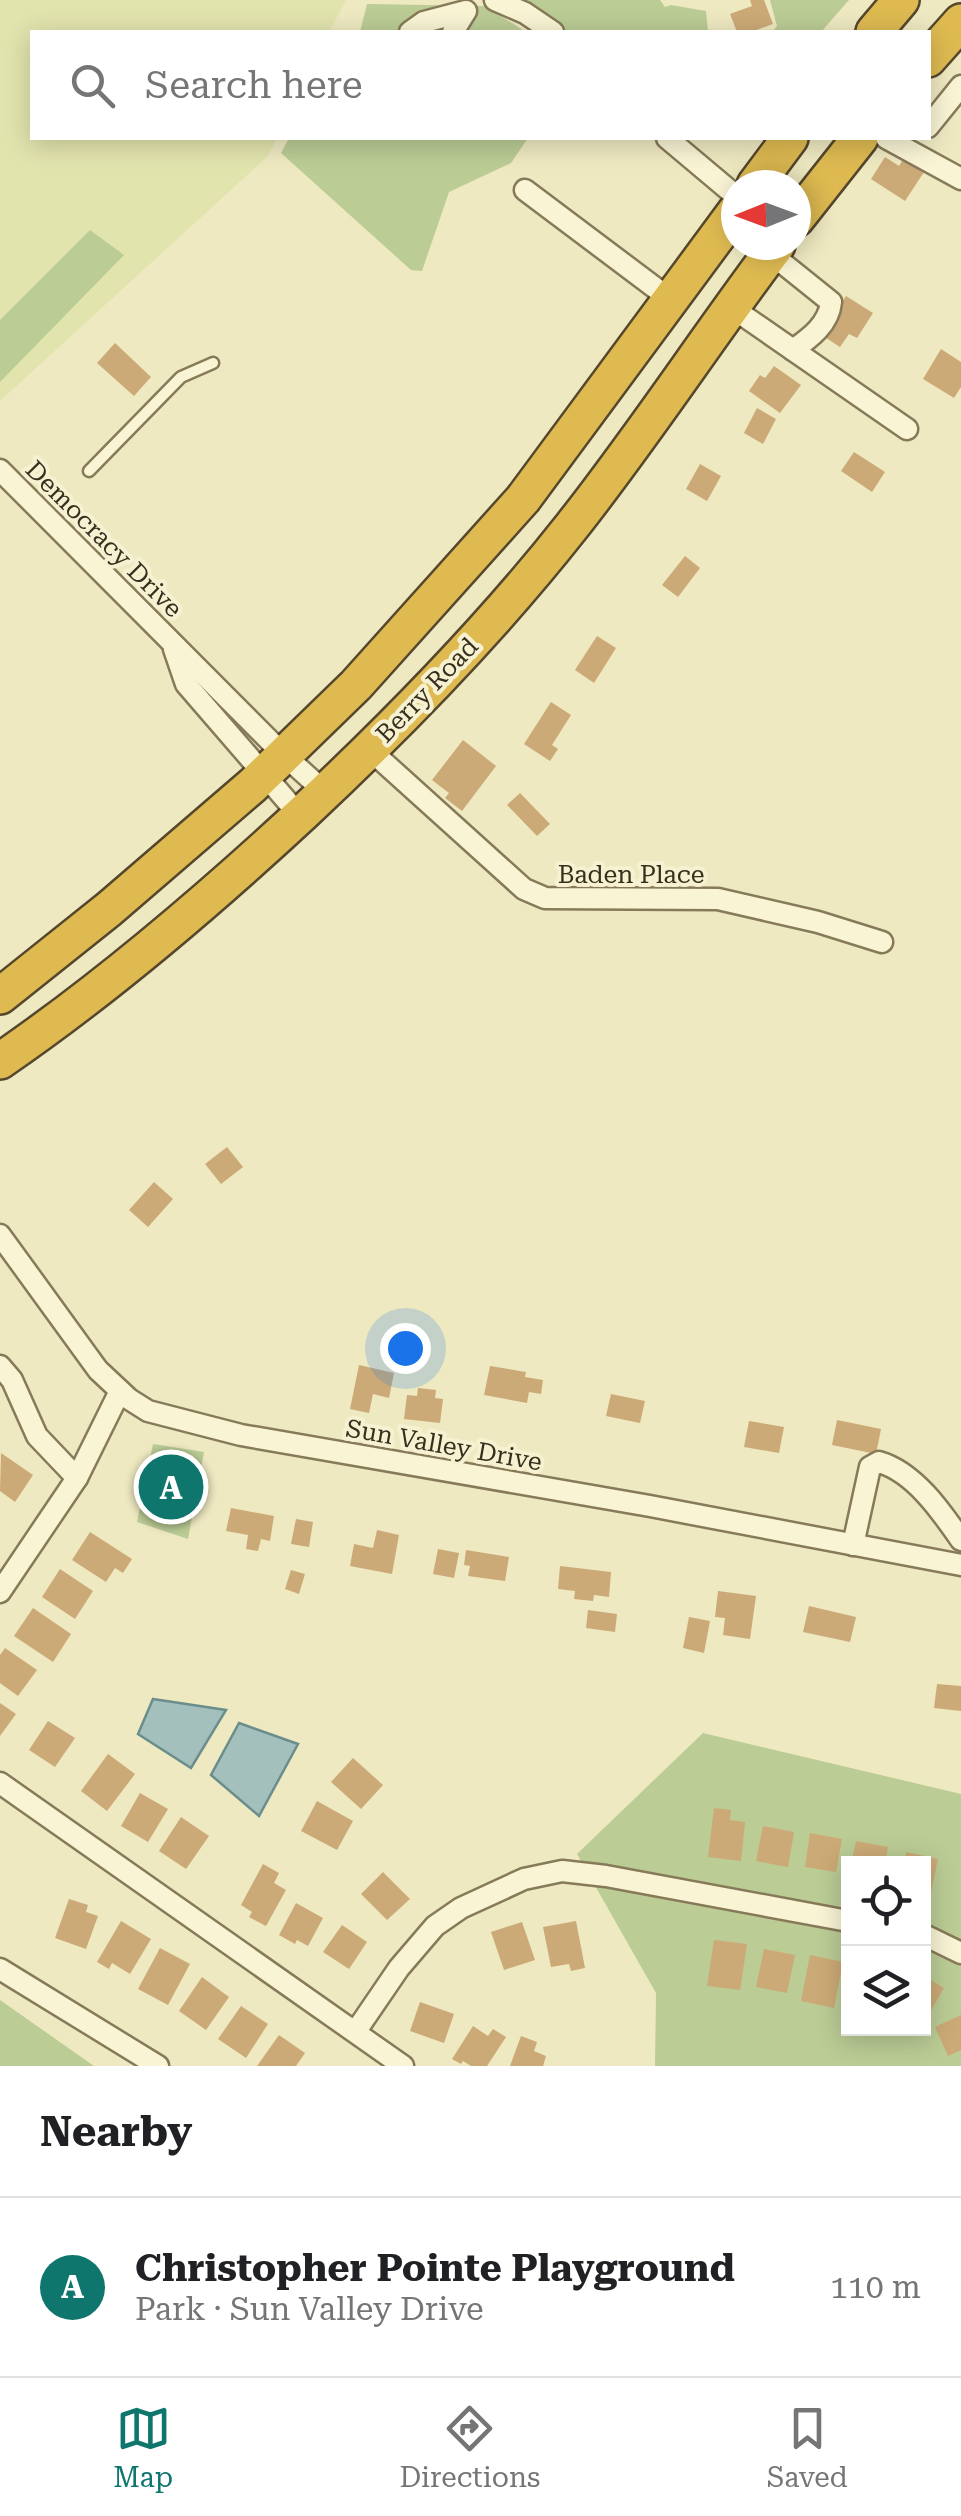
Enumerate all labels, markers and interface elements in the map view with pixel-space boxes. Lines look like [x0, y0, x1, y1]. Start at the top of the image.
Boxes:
search box [30, 30, 931, 140]
icon: search [65, 58, 120, 113]
text: Search here [145, 63, 363, 107]
north arrow [721, 170, 811, 260]
street label: Democracy Drive [20, 455, 188, 623]
street label: Berry Road [370, 632, 484, 748]
street label: Baden Place [558, 860, 704, 889]
your location [380, 1323, 431, 1374]
street label: Sun Valley Drive [344, 1414, 544, 1476]
pin: A [138, 1450, 204, 1524]
map controls [841, 1856, 931, 2036]
button: locate [841, 1856, 931, 1946]
button: layers [841, 1946, 931, 2036]
text: Nearby [40, 2107, 192, 2156]
text: Christopher Pointe Playground [135, 2246, 735, 2290]
text: A [61, 2268, 84, 2306]
text: 110 m [830, 2268, 921, 2306]
text: Park · Sun Valley Drive [135, 2290, 484, 2328]
tab: Map [113, 2401, 173, 2494]
tab: Directions [399, 2401, 540, 2494]
tab: Saved [767, 2401, 848, 2494]

